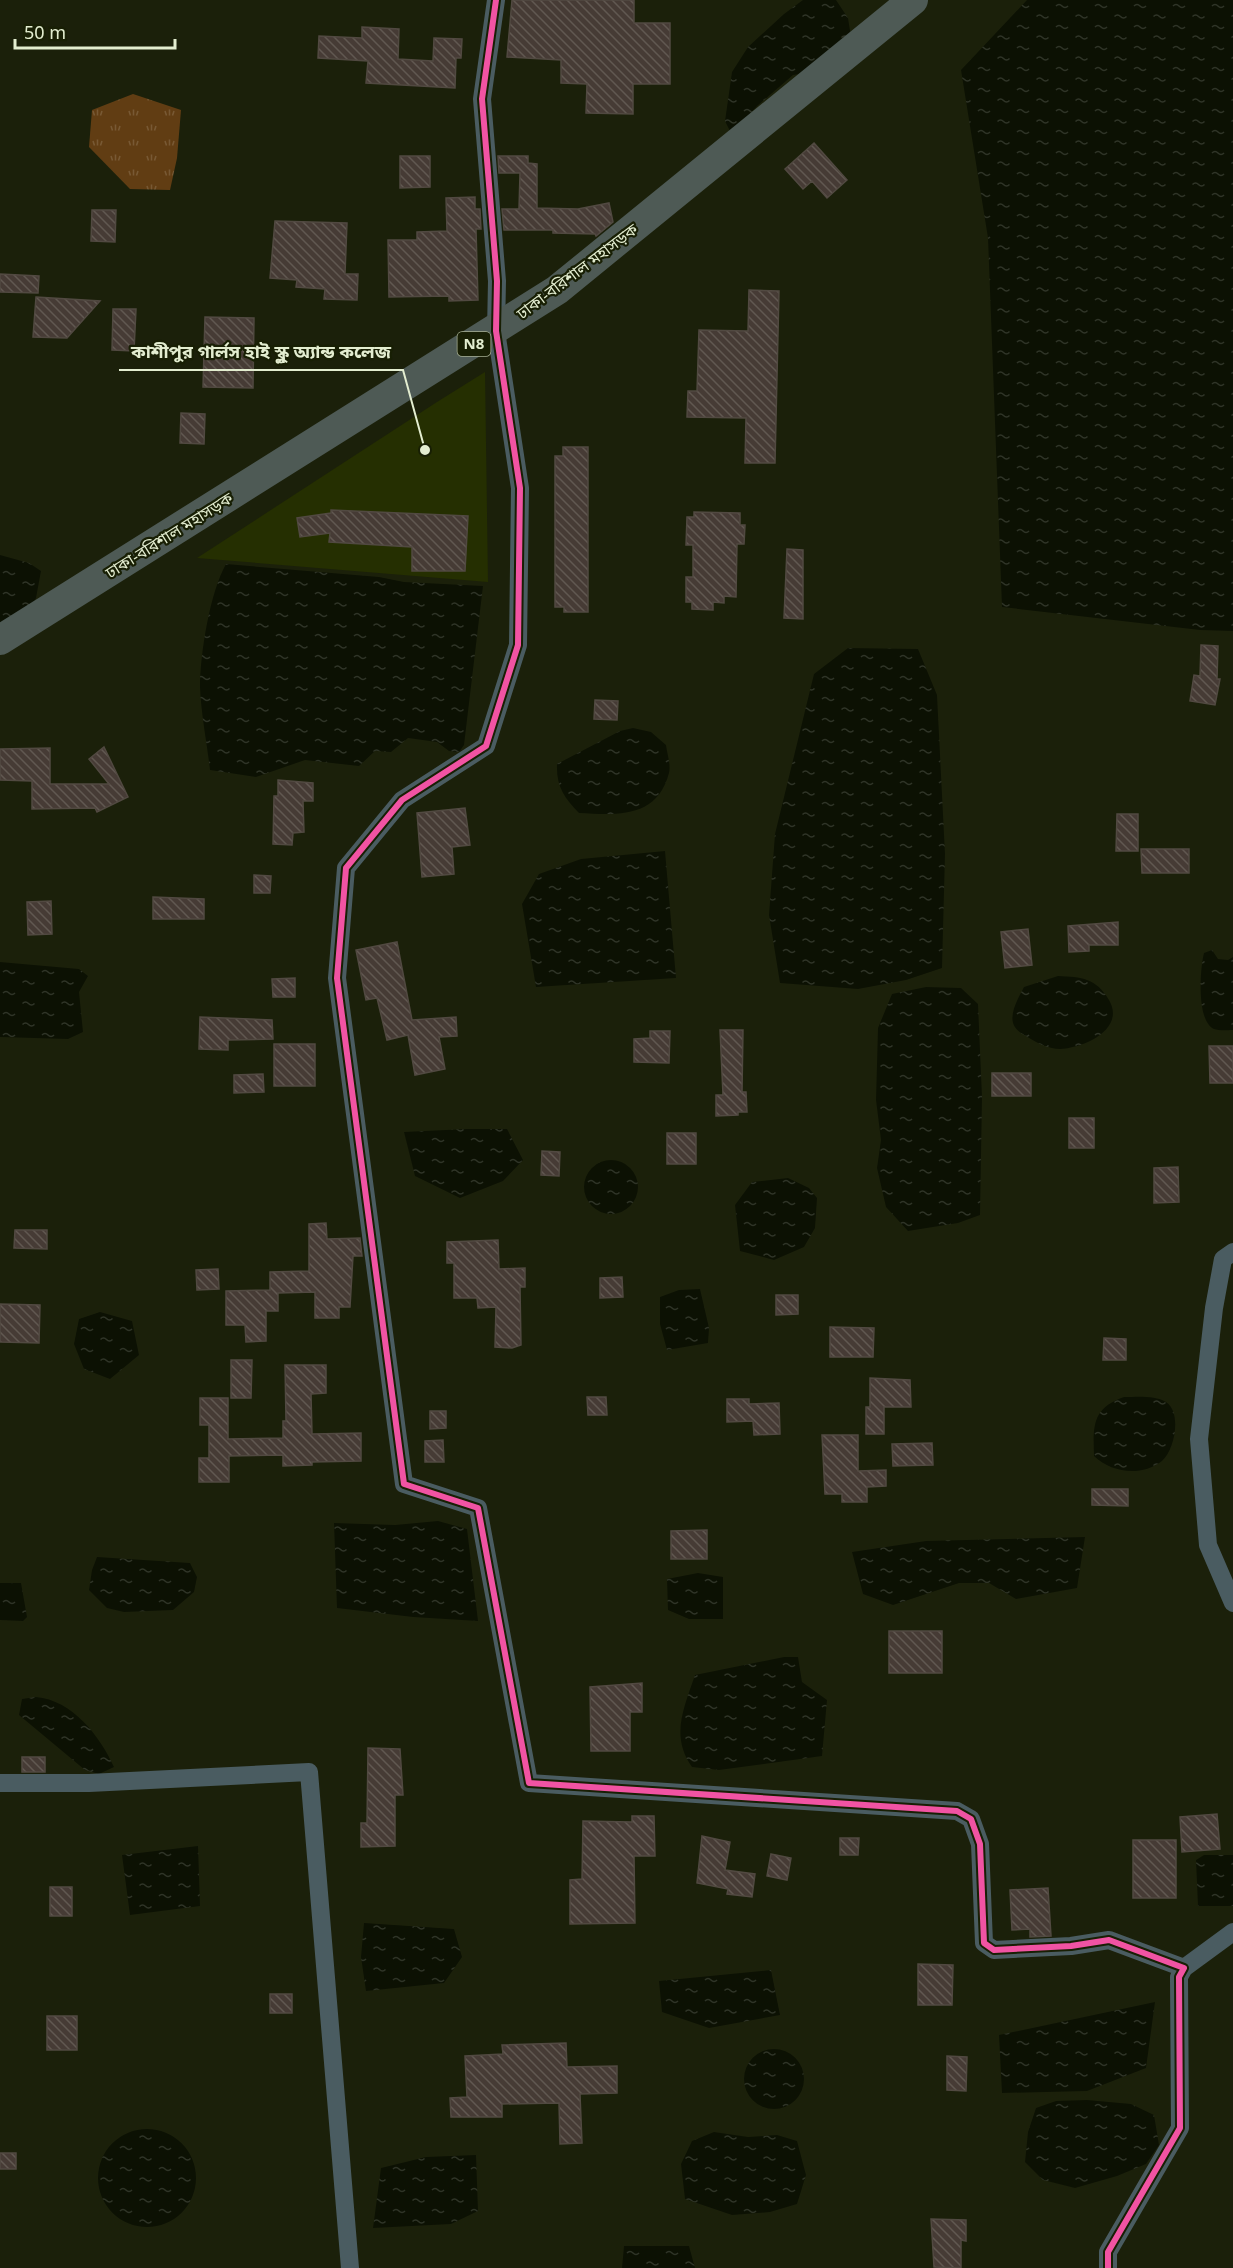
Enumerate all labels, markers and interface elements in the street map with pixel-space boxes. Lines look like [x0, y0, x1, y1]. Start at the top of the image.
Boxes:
scale bar [15, 12, 176, 50]
text: 50 m [24, 20, 66, 44]
street label: ঢাকা-বরিশাল মহাসড়ক [511, 217, 643, 324]
road number: N8 [458, 332, 490, 356]
callout: কাশীপুর গার্লস হাই স্কুল অ্যান্ড কলেজ [119, 334, 403, 370]
text: কাশীপুর গার্লস হাই স্কুল অ্যান্ড কলেজ [130, 339, 392, 364]
street label: ঢাকা-বরিশাল মহাসড়ক [100, 486, 238, 584]

